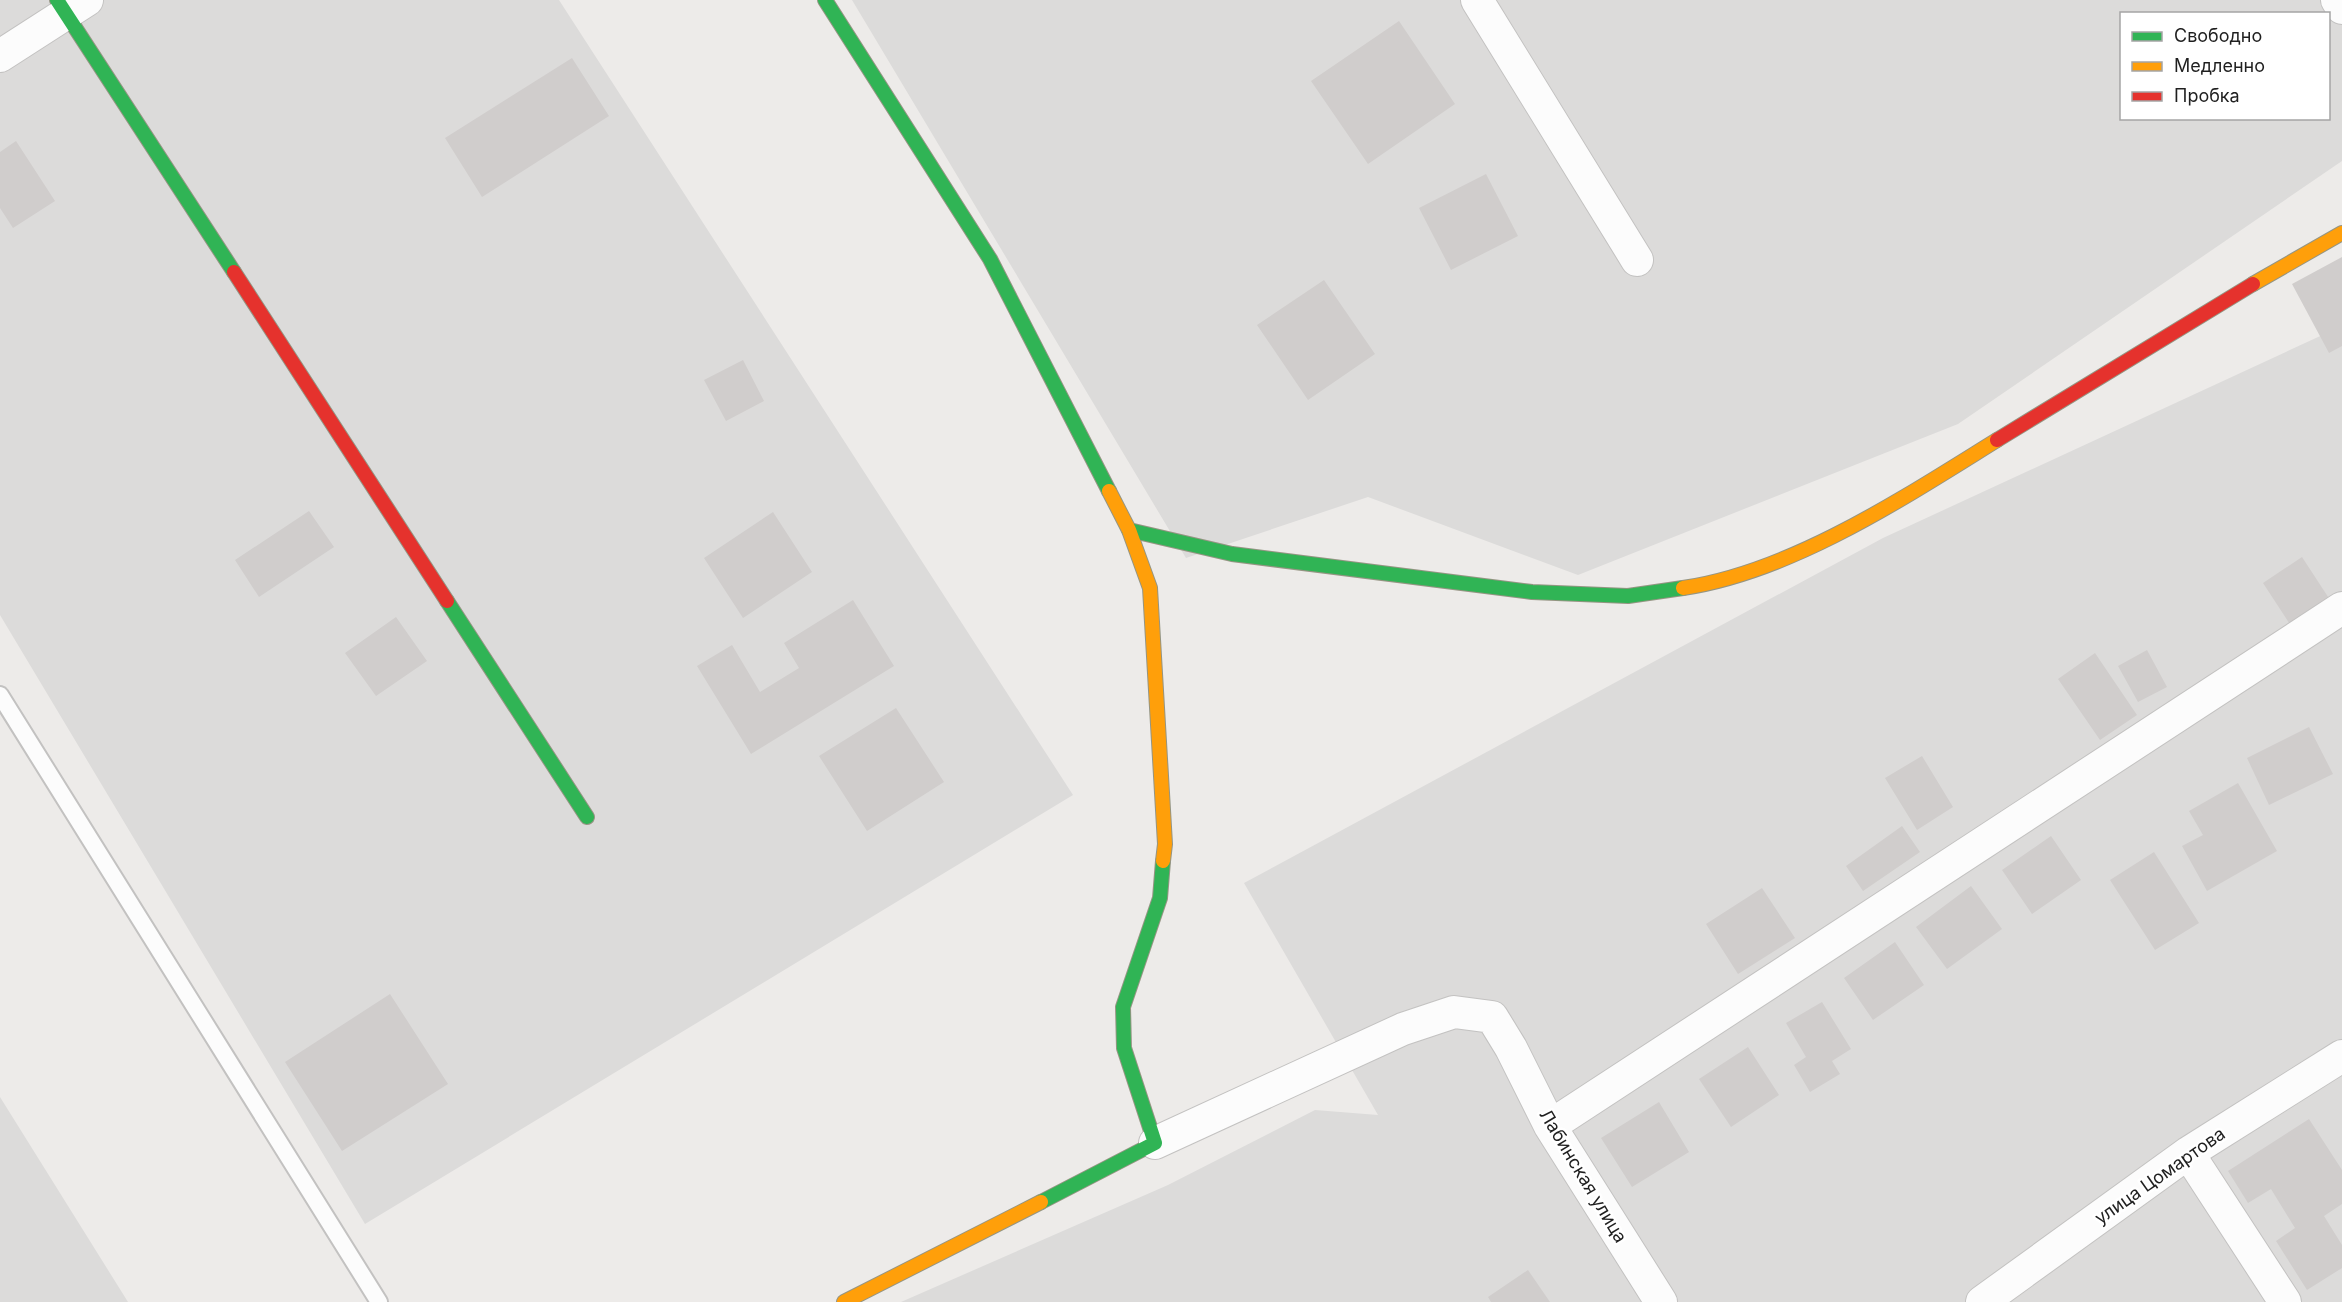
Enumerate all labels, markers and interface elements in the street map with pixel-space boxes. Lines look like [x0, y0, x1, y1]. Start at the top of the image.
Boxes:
legend [2120, 12, 2330, 120]
text: Свободно [2174, 25, 2262, 46]
text: Медленно [2174, 55, 2265, 76]
text: Пробка [2174, 85, 2240, 106]
street label: Лабинская улица [1535, 1105, 1632, 1246]
street label: улица Цомартова [2091, 1123, 2229, 1228]

